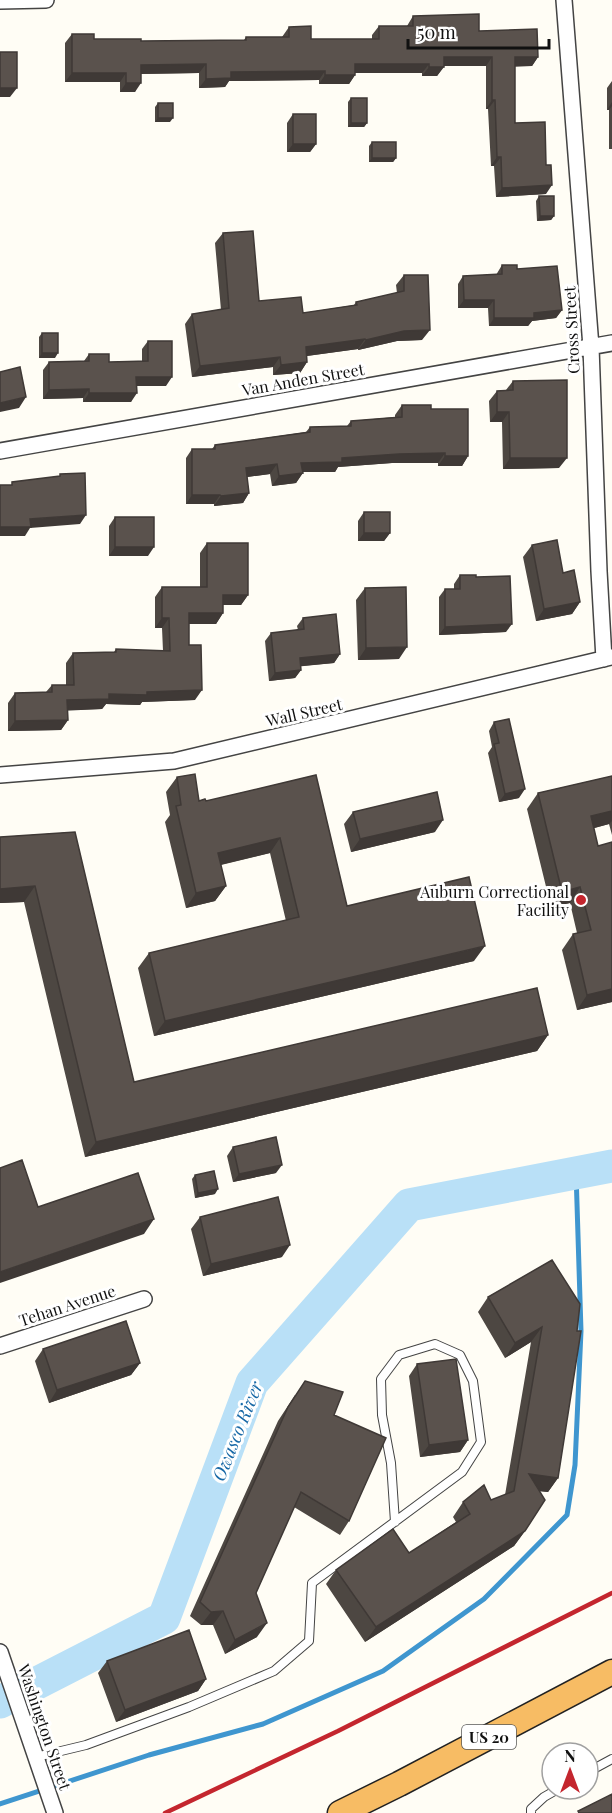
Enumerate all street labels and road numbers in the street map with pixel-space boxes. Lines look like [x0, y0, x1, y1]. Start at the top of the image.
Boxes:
street label: Cross Street [558, 285, 584, 374]
street label: Van Anden Street [239, 358, 366, 400]
street label: Wall Street [263, 693, 345, 731]
street label: Tehan Avenue [16, 1279, 118, 1331]
street label: Washington Street [13, 1660, 76, 1793]
road number: US 20 [462, 1725, 516, 1749]

